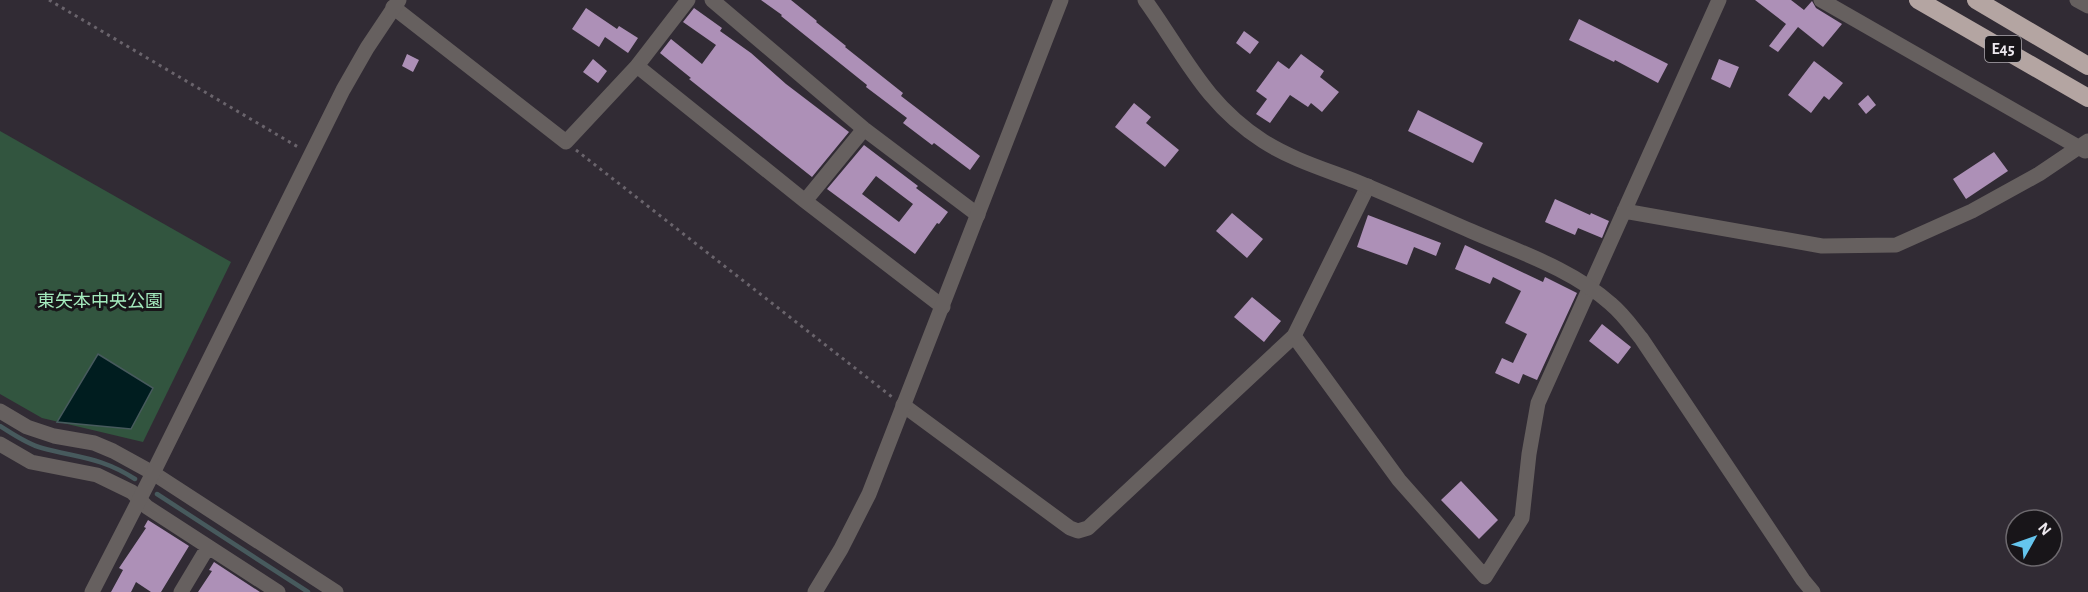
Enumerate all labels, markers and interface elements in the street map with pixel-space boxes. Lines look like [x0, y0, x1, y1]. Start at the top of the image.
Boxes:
road number: E45 [1985, 36, 2021, 62]
park label: 東矢本中央公園 [37, 292, 163, 311]
north arrow [2004, 508, 2064, 568]
text: N [2035, 520, 2054, 538]

